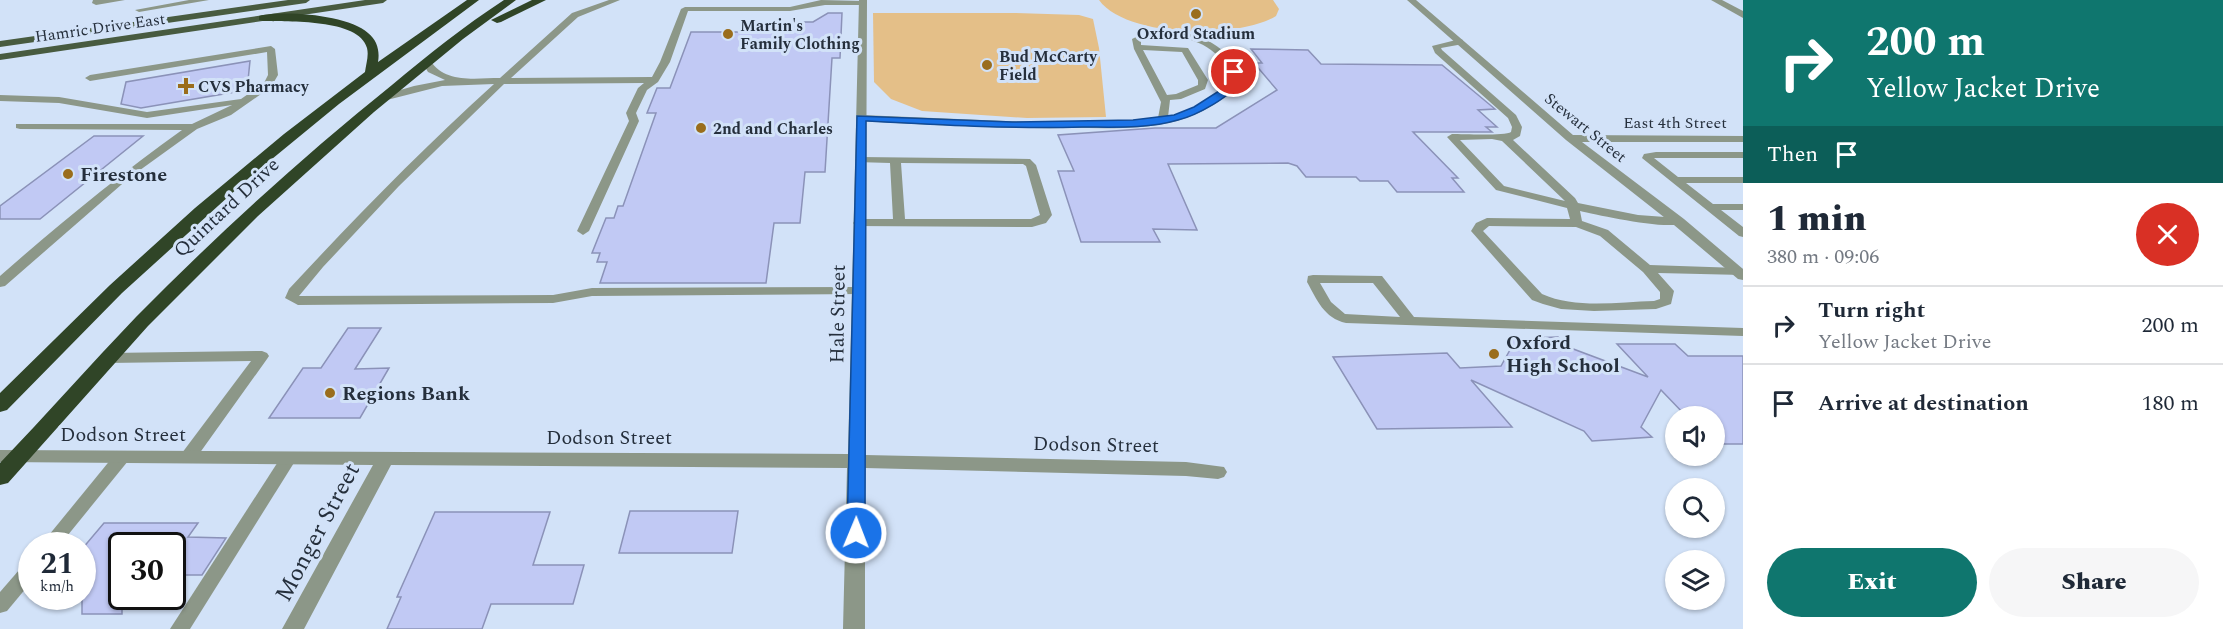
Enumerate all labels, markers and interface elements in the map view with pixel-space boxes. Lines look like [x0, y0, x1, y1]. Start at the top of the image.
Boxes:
street label: Hamric Drive East [33, 7, 167, 49]
marker: Oxford Stadium [1189, 7, 1203, 21]
text: 200 m [1866, 11, 1985, 74]
place label: Martin's Family Clothing [740, 14, 860, 56]
place label: Oxford Stadium [1137, 22, 1256, 46]
icon: right [1767, 24, 1845, 102]
marker: Martin's Family Clothing [721, 27, 735, 41]
place label: Bud McCarty Field [999, 45, 1098, 87]
pin [1208, 46, 1259, 97]
icon: arrive [1217, 55, 1250, 88]
marker: Bud McCarty Field [980, 58, 994, 72]
text: Yellow Jacket Drive [1866, 68, 2100, 110]
place label: CVS Pharmacy [198, 75, 310, 99]
marker: CVS Pharmacy [179, 79, 193, 93]
street label: Stewart Street [1539, 87, 1632, 169]
street label: East 4th Street [1623, 111, 1727, 135]
place label: 2nd and Charles [713, 117, 833, 141]
marker: 2nd and Charles [694, 121, 708, 135]
text: Then [1767, 138, 1818, 171]
icon: arrive [1830, 138, 1863, 171]
street label: Quintard Drive [167, 151, 286, 265]
place label: Firestone [80, 160, 167, 190]
marker: Firestone [61, 167, 75, 181]
text: 1 min [1767, 192, 1867, 247]
button: close [2136, 203, 2199, 266]
text: 380 m · 09:06 [1767, 242, 1879, 272]
street label: Hale Street [822, 264, 854, 364]
text: Turn right [1818, 294, 1925, 327]
icon: right [1767, 309, 1800, 342]
text: 200 m [2142, 309, 2199, 342]
text: Yellow Jacket Drive [1818, 327, 1991, 357]
place label: Oxford High School [1506, 328, 1620, 381]
marker: Oxford High School [1487, 347, 1501, 361]
place label: Regions Bank [342, 379, 470, 409]
marker: Regions Bank [323, 386, 337, 400]
icon: arrive [1767, 387, 1800, 420]
text: Arrive at destination [1818, 387, 2029, 420]
text: 180 m [2142, 387, 2199, 420]
map controls [1665, 406, 1725, 610]
button: sound [1665, 406, 1725, 466]
street label: Dodson Street [60, 420, 186, 450]
street label: Dodson Street [546, 423, 672, 453]
street label: Dodson Street [1033, 429, 1159, 461]
street label: Monger Street [266, 457, 370, 608]
button: search [1665, 478, 1725, 538]
position arrow [824, 501, 888, 565]
speed limit sign: 30 [108, 532, 186, 610]
text: 21 [40, 541, 74, 587]
button: Exit [1767, 548, 1977, 617]
button: Share [1989, 548, 2199, 617]
button: layers [1665, 550, 1725, 610]
text: km/h [40, 575, 74, 598]

